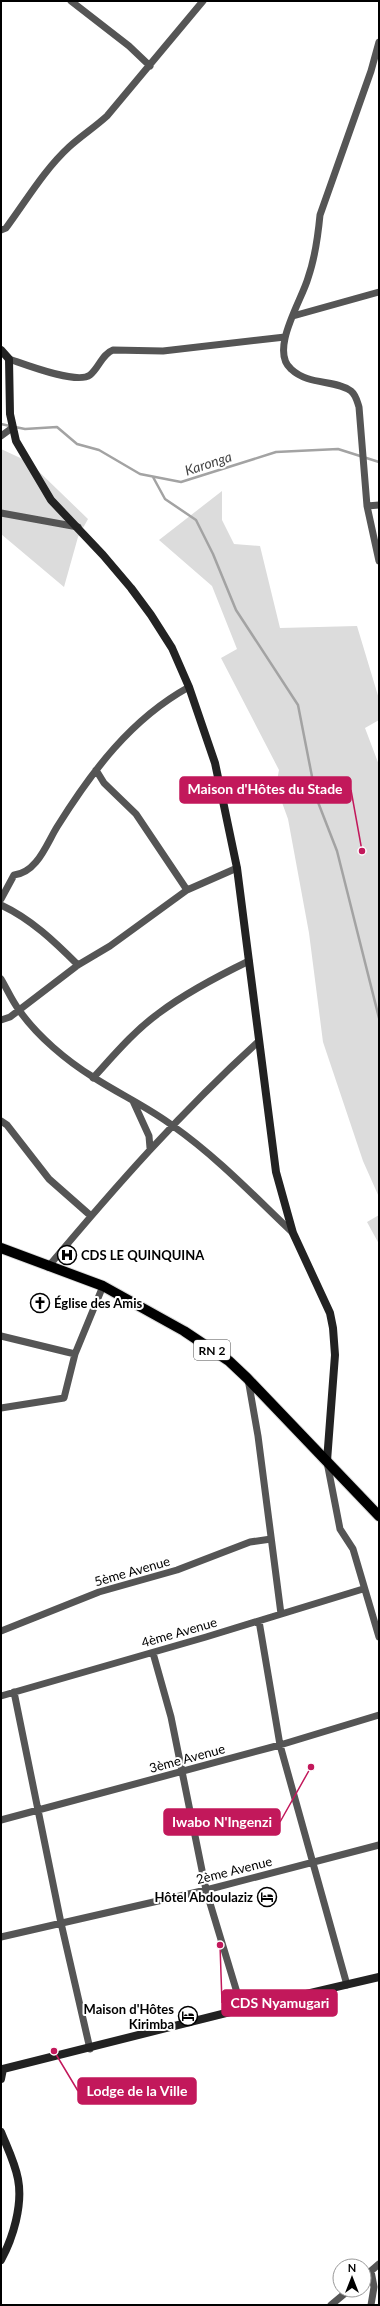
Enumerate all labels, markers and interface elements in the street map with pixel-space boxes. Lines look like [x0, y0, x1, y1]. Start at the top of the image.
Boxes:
water label: Karonga [182, 447, 234, 479]
callout: Maison d'Hôtes du Stade [180, 777, 351, 803]
text: Maison d'Hôtes du Stade [187, 780, 343, 797]
hospital icon: CDS LE QUINQUINA [56, 1244, 78, 1266]
place label: CDS LE QUINQUINA [81, 1247, 205, 1263]
church icon: Église des Amis [29, 1292, 51, 1314]
place label: Église des Amis [54, 1295, 142, 1311]
road number: RN 2 [194, 1340, 230, 1360]
street label: 5ème Avenue [92, 1553, 172, 1589]
street label: 4ème Avenue [139, 1614, 219, 1650]
street label: 3ème Avenue [147, 1740, 227, 1776]
callout: Iwabo N'Ingenzi [164, 1809, 280, 1835]
text: Iwabo N'Ingenzi [172, 1813, 272, 1830]
street label: 2ème Avenue [194, 1853, 274, 1887]
hotel icon: Hôtel Abdoulaziz [256, 1886, 278, 1908]
place label: Hôtel Abdoulaziz [155, 1889, 253, 1905]
callout: CDS Nyamugari [222, 1990, 337, 2016]
text: CDS Nyamugari [231, 1994, 329, 2011]
place label: Maison d'Hôtes Kirimba [84, 2001, 174, 2032]
hotel icon: Maison d'Hôtes Kirimba [177, 2005, 199, 2027]
callout: Lodge de la Ville [78, 2078, 196, 2104]
text: Lodge de la Ville [86, 2082, 188, 2099]
north arrow [332, 2258, 372, 2298]
text: N [348, 2261, 356, 2274]

